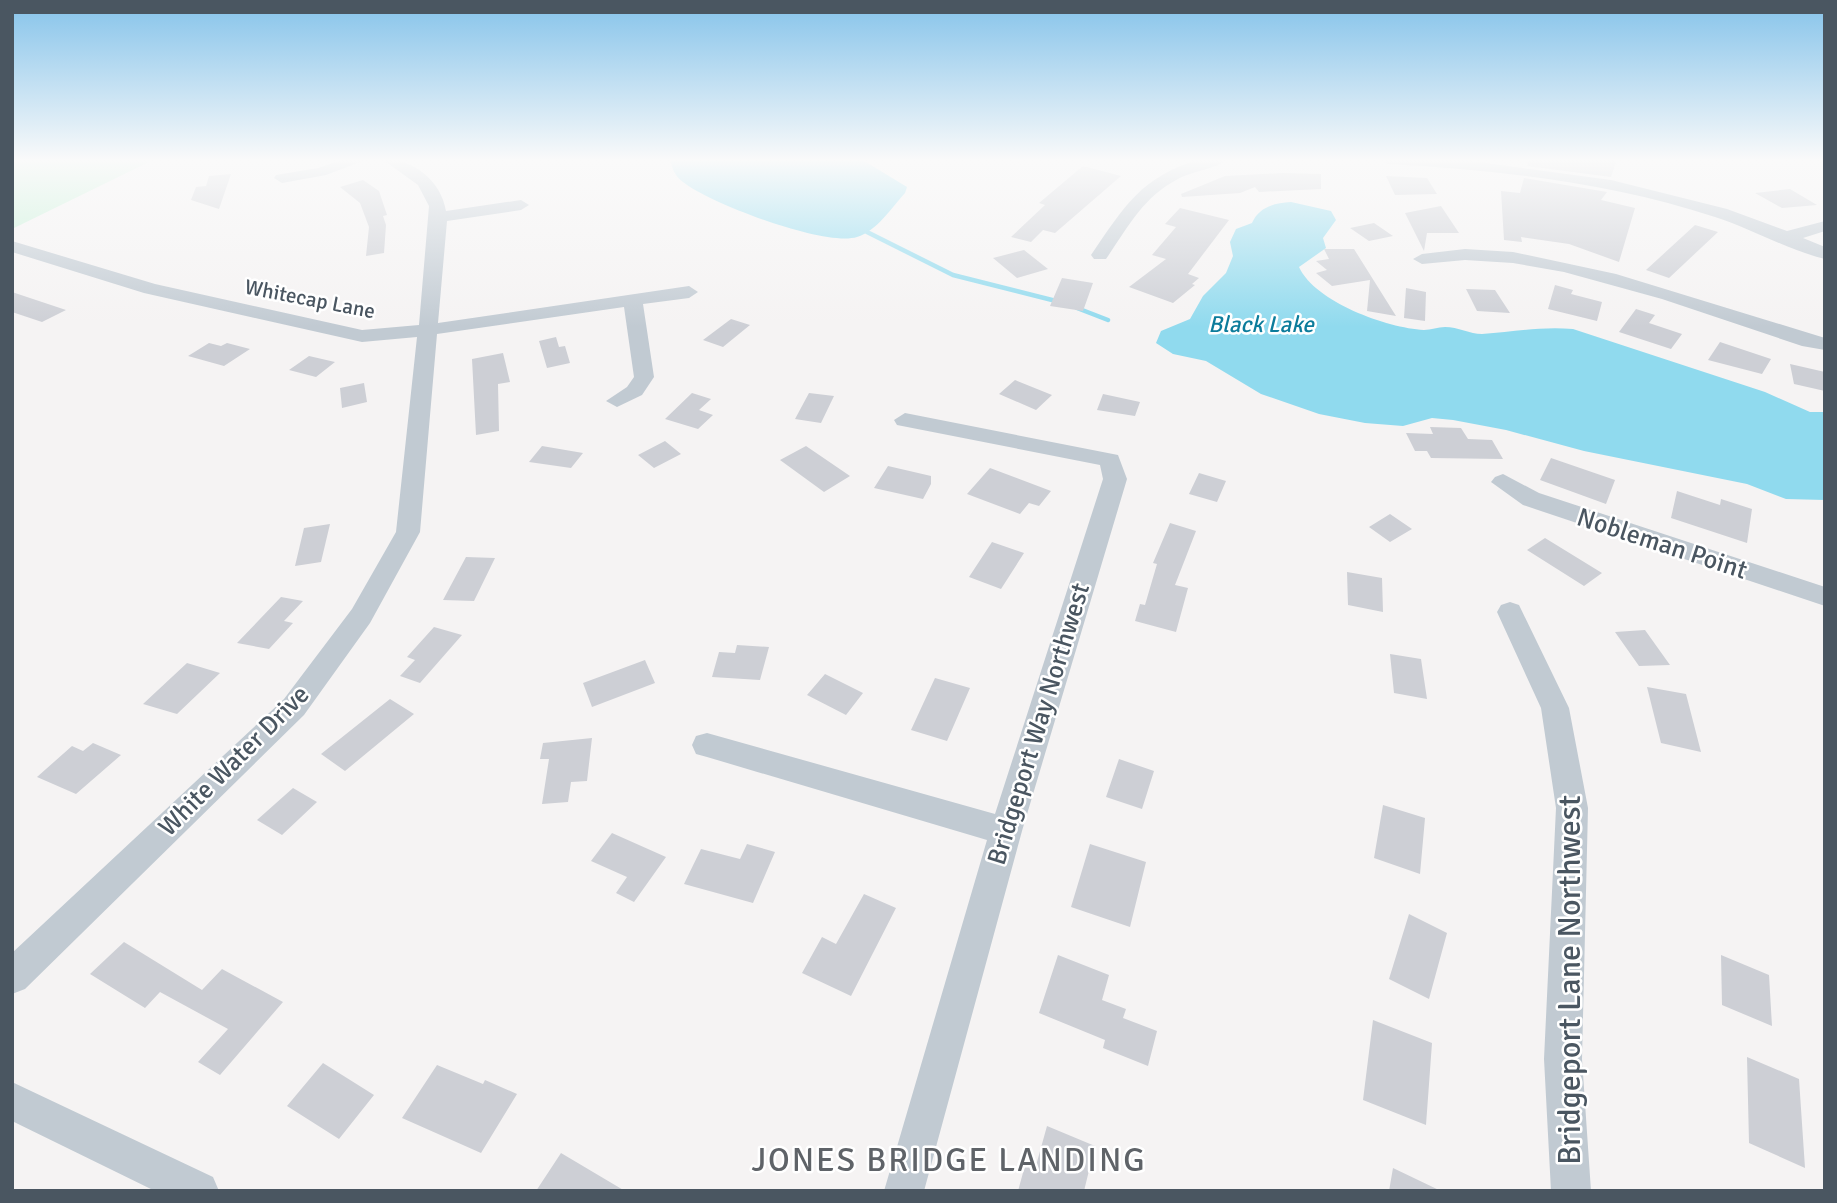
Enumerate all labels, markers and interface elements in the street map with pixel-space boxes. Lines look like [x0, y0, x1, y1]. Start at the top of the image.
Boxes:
street label: Whitecap Lane [243, 274, 377, 324]
water label: Black Lake [1208, 310, 1315, 339]
street label: Nobleman Point [1573, 501, 1751, 587]
street label: Bridgeport Way Northwest [981, 579, 1097, 869]
street label: White Water Drive [152, 679, 316, 843]
street label: Bridgeport Lane Northwest [1550, 795, 1589, 1165]
district label: JONES BRIDGE LANDING [751, 1140, 1147, 1181]

